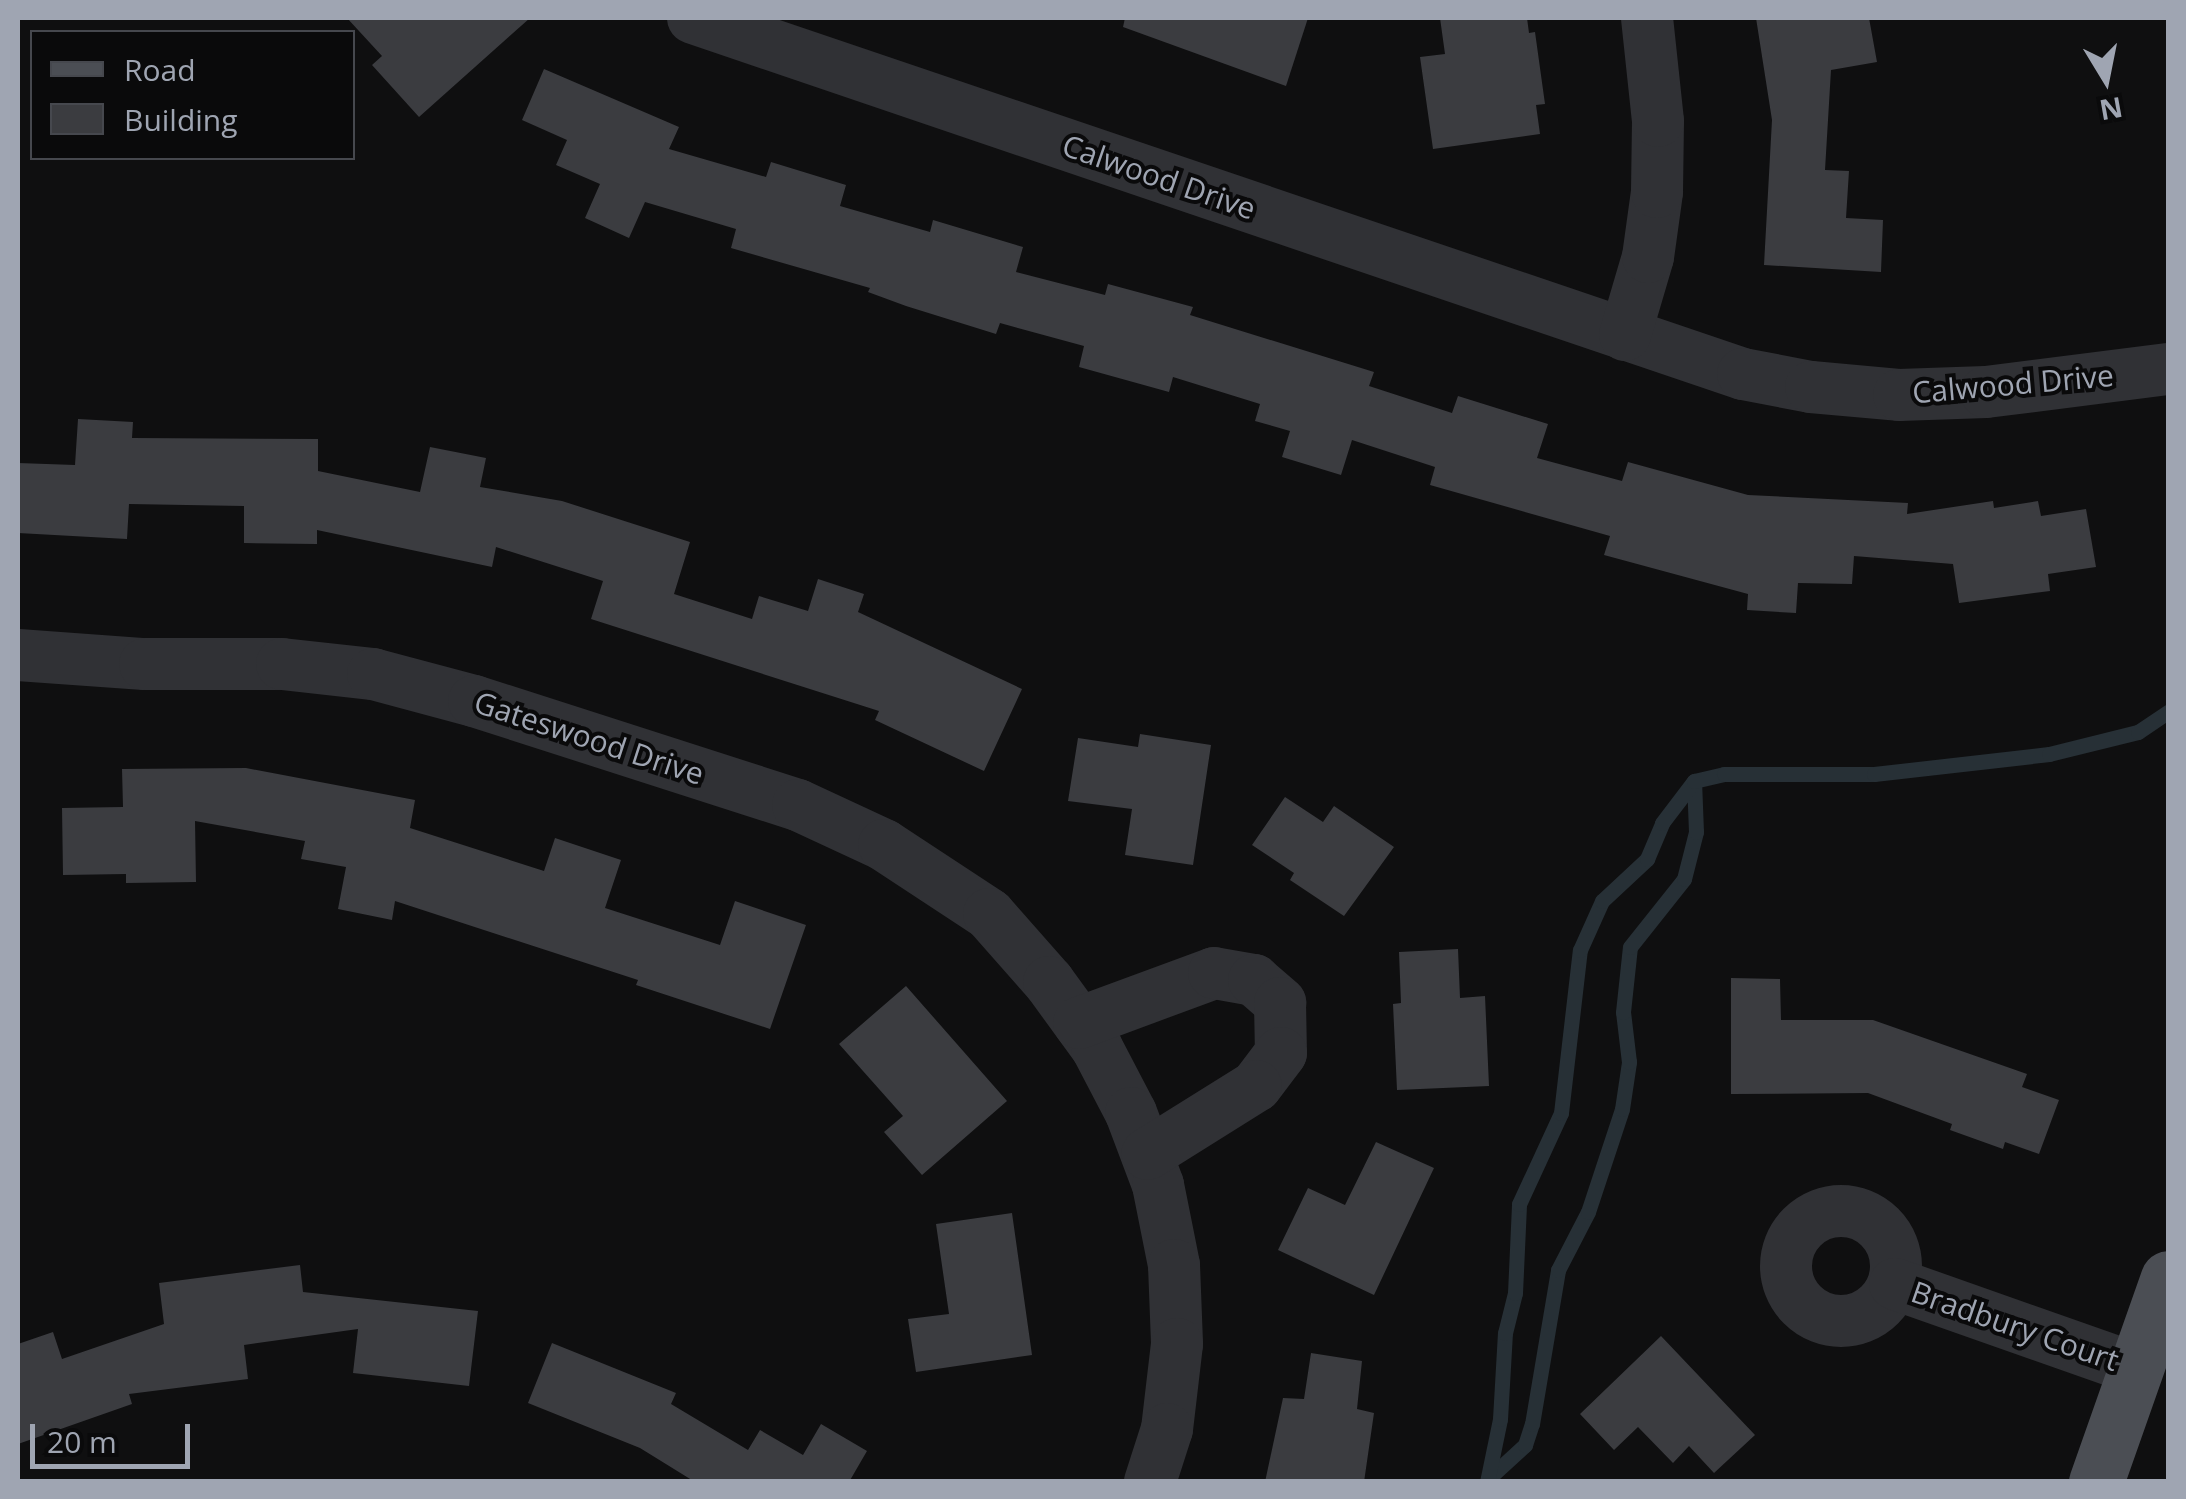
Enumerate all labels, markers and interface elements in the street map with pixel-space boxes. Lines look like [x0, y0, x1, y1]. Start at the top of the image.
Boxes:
legend [30, 30, 355, 160]
north arrow [2056, 30, 2156, 130]
text: Road [124, 49, 196, 90]
text: N [2097, 89, 2126, 130]
text: Building [124, 99, 238, 140]
street label: Calwood Drive [1058, 127, 1260, 227]
street label: Calwood Drive [1911, 357, 2115, 411]
street label: Gateswood Drive [470, 684, 708, 792]
street label: Bradbury Court [1907, 1274, 2123, 1378]
scale bar [35, 1404, 195, 1466]
text: 20 m [47, 1421, 117, 1462]

